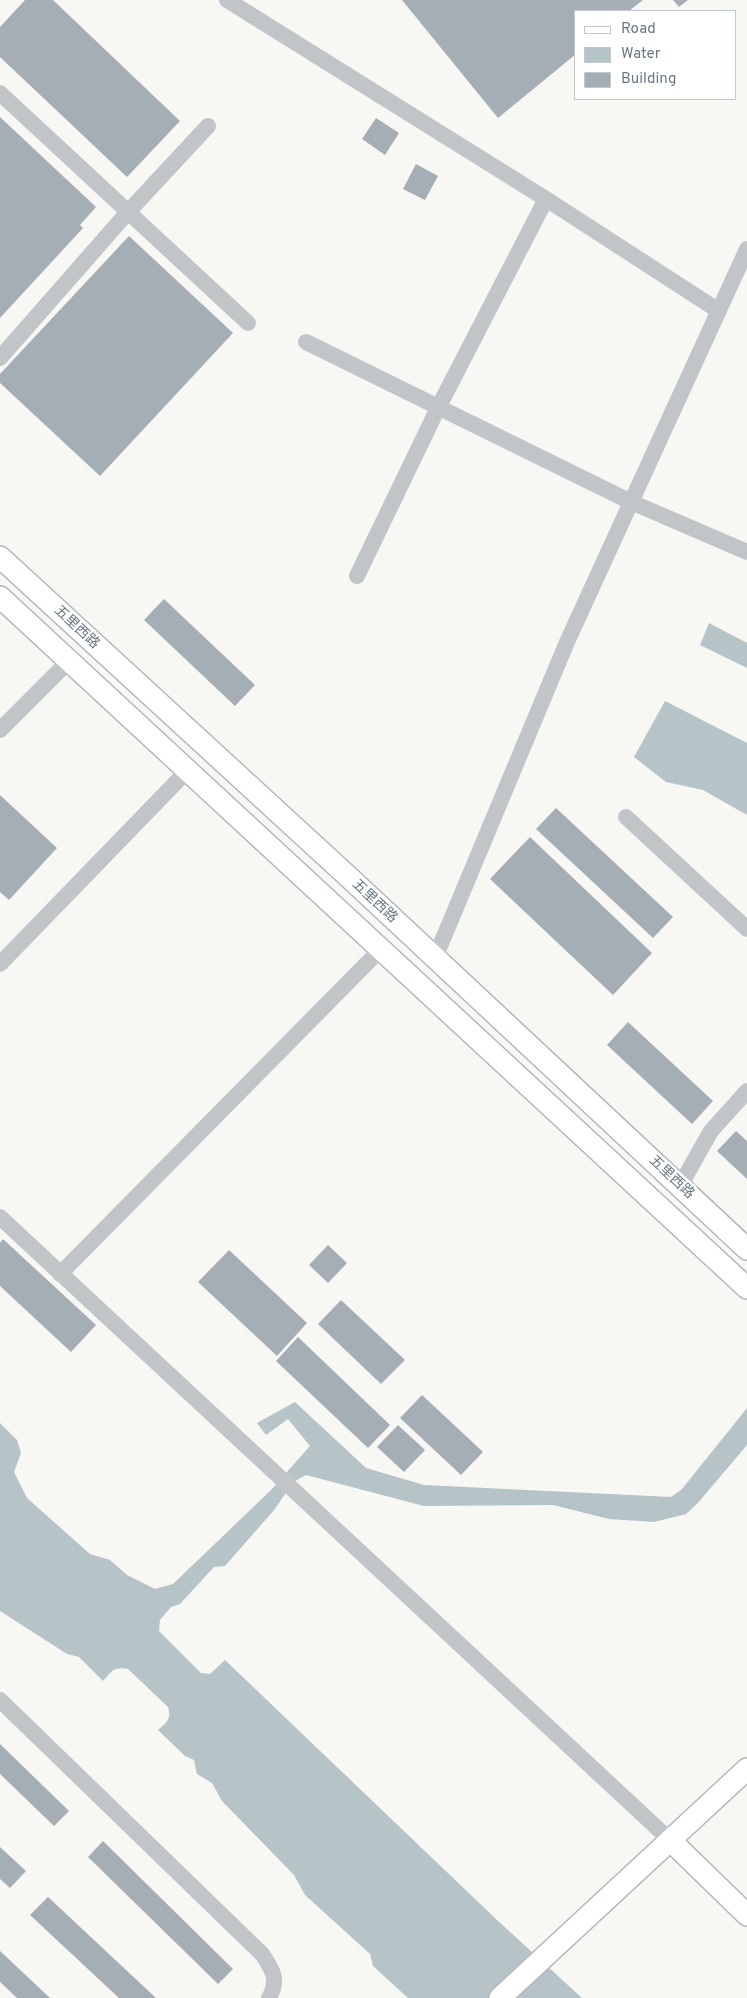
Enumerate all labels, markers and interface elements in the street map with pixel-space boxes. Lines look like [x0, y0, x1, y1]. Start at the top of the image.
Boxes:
legend [574, 10, 737, 100]
text: Road [621, 20, 656, 39]
text: Water [621, 45, 660, 64]
text: Building [621, 70, 676, 89]
street label: 五里西路 [50, 603, 102, 653]
street label: 五里西路 [348, 877, 400, 927]
street label: 五里西路 [645, 1153, 697, 1203]

